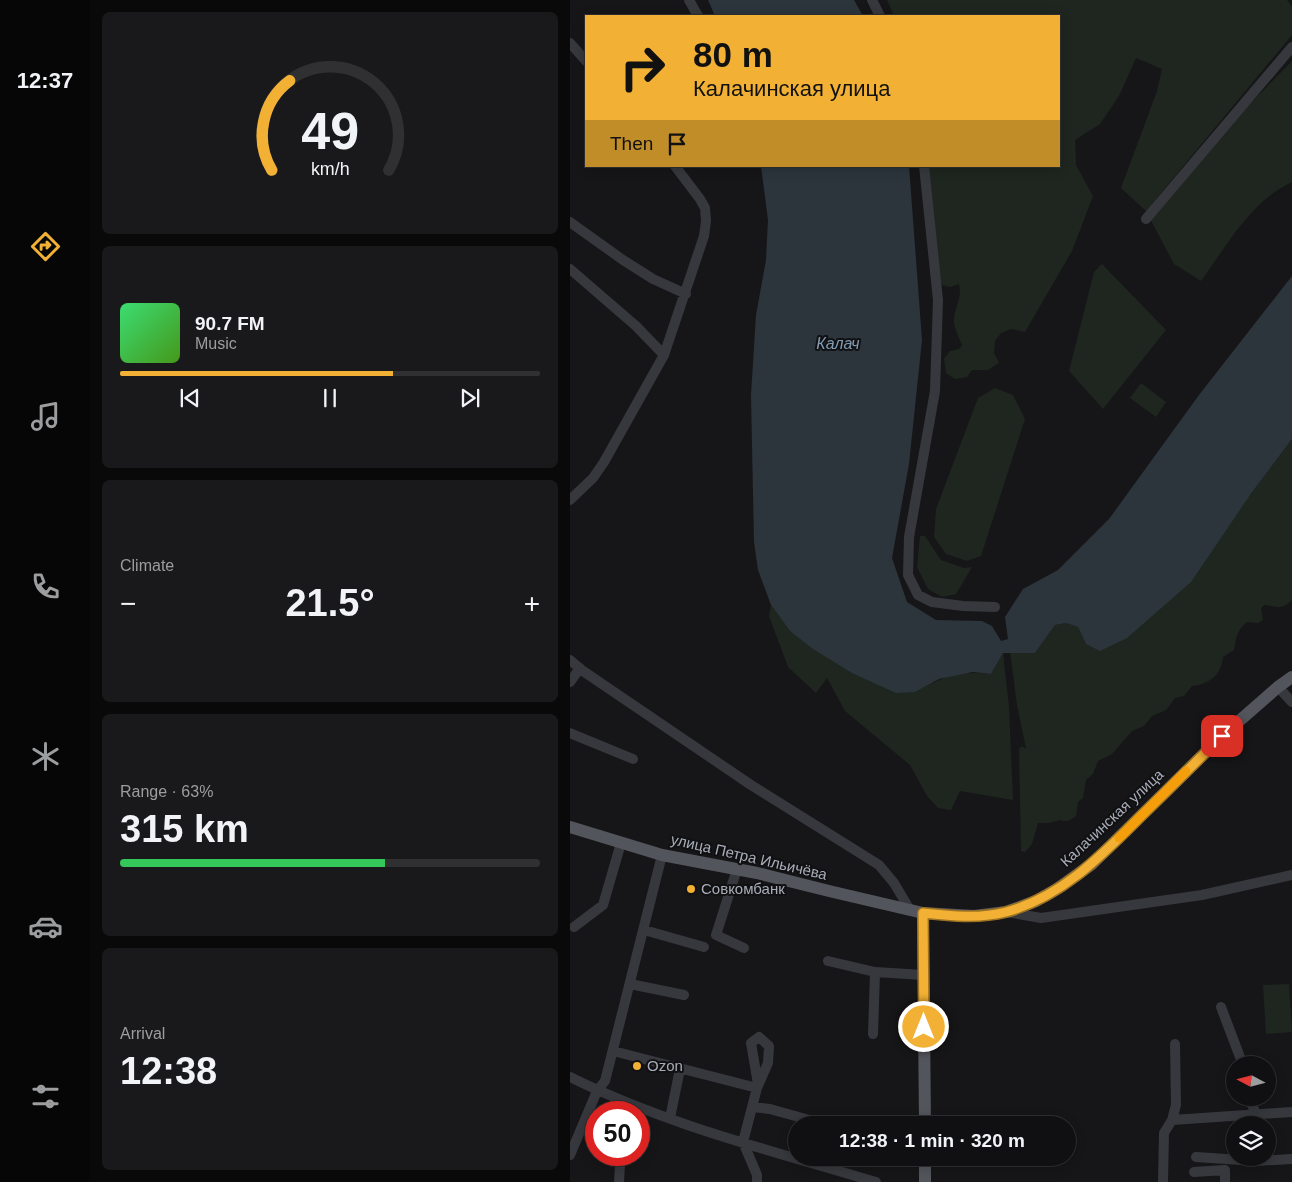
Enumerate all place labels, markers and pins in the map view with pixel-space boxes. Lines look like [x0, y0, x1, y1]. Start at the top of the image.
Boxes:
pin [1201, 715, 1243, 757]
place label: Совкомбанк [701, 880, 785, 897]
marker: Совкомбанк [685, 883, 697, 895]
place label: Ozon [647, 1057, 683, 1074]
marker: Ozon [631, 1060, 643, 1072]

